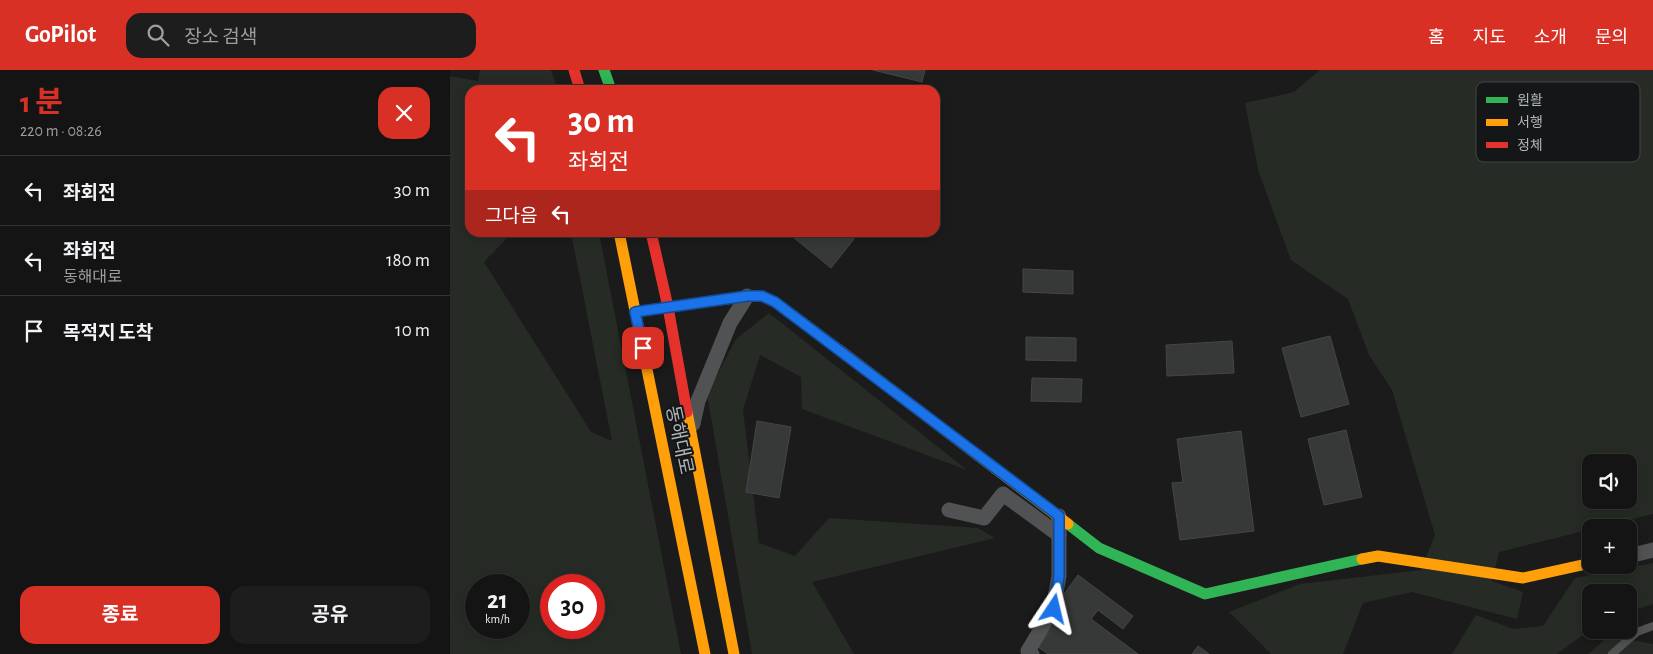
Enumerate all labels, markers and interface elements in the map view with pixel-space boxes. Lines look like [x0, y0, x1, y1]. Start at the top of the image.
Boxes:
search box [126, 13, 476, 58]
icon: search [144, 21, 172, 49]
text: GoPilot [25, 23, 96, 47]
text: 장소 검색 [184, 28, 257, 47]
text: 홈 [1428, 29, 1445, 47]
text: 지도 [1473, 29, 1506, 47]
text: 소개 [1534, 29, 1567, 47]
text: 문의 [1595, 29, 1628, 47]
legend [1476, 82, 1640, 162]
button: close [378, 87, 430, 139]
text: 1 분 [20, 88, 63, 118]
text: 원활 [1517, 93, 1543, 108]
text: 30 m [568, 104, 635, 139]
icon: left [485, 105, 550, 170]
text: 서행 [1517, 115, 1543, 130]
text: 220 m · 08:26 [20, 123, 102, 139]
text: 정체 [1517, 138, 1543, 153]
text: 좌회전 [568, 151, 629, 173]
icon: left [20, 177, 48, 205]
text: 30 m [394, 181, 430, 200]
text: 좌회전 [63, 184, 115, 203]
icon: left [547, 200, 575, 228]
text: 그다음 [485, 207, 537, 226]
text: 좌회전 [63, 242, 115, 261]
icon: left [20, 247, 48, 275]
text: 180 m [386, 251, 430, 270]
text: 동해대로 [63, 269, 122, 285]
icon: arrive [20, 317, 48, 345]
text: 10 m [395, 321, 430, 340]
text: 목적지 도착 [63, 324, 153, 343]
pin [622, 327, 664, 369]
icon: arrive [629, 334, 657, 362]
street label: 동해대로 [662, 404, 697, 476]
map controls [1582, 454, 1637, 639]
button: sound [1582, 454, 1637, 509]
button: + [1582, 519, 1637, 574]
speed limit sign: 30 [540, 574, 605, 639]
position arrow [1027, 582, 1079, 634]
button: − [1582, 584, 1637, 639]
button: 종료 [20, 586, 220, 644]
button: 공유 [230, 586, 430, 644]
text: 21 [487, 588, 508, 613]
text: km/h [485, 613, 510, 625]

